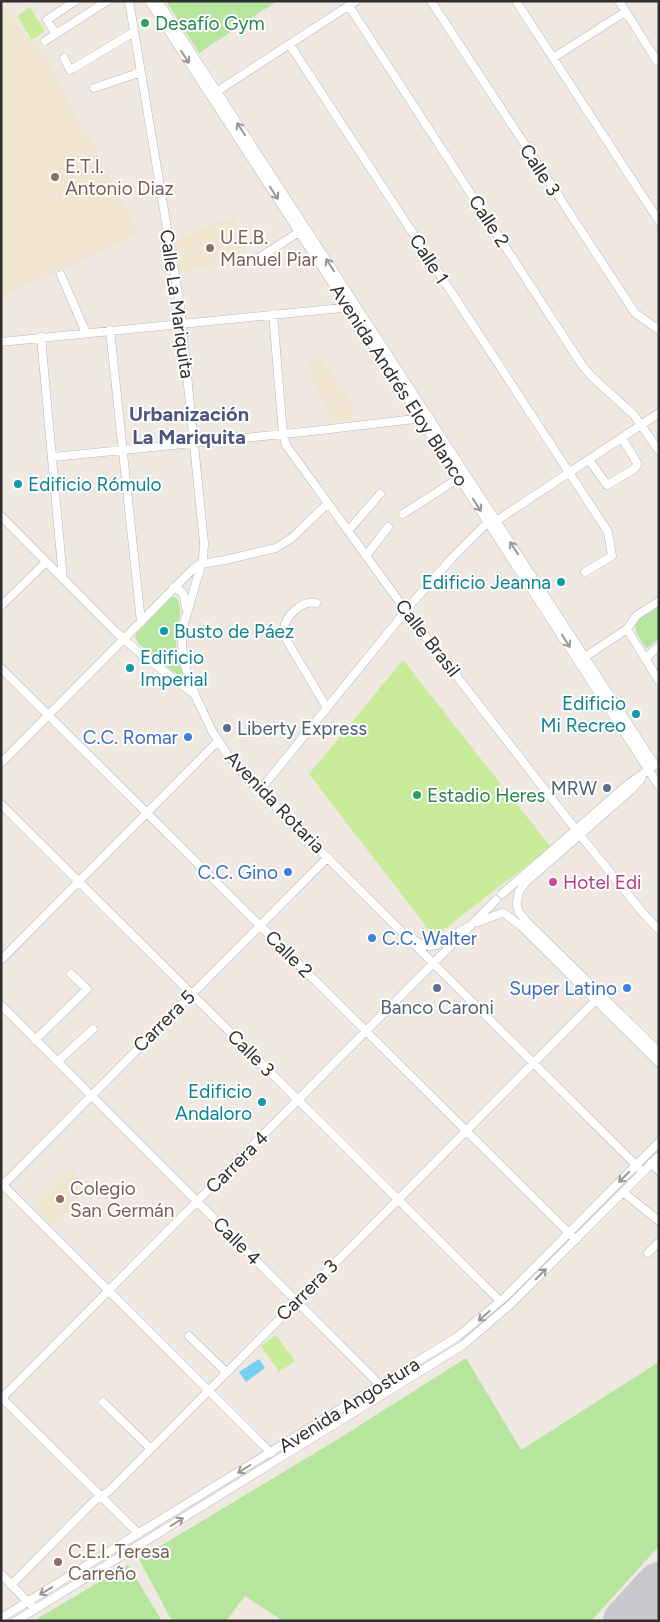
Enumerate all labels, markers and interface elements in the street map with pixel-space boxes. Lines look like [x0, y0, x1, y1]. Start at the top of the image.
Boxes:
place label: Desafío Gym [155, 12, 265, 35]
marker: Desafío Gym [139, 17, 151, 29]
one-way arrow [180, 49, 190, 63]
one-way arrow [236, 122, 247, 136]
street label: Calle 3 [515, 140, 565, 200]
place label: E.T.I. Antonio Diaz [65, 155, 174, 200]
marker: E.T.I. Antonio Diaz [49, 171, 61, 183]
one-way arrow [268, 186, 279, 200]
street label: Calle 2 [464, 191, 514, 251]
place label: U.E.B. Manuel Piar [220, 226, 318, 271]
street label: Calle La Mariquita [155, 228, 199, 380]
street label: Calle 1 [404, 230, 454, 288]
marker: U.E.B. Manuel Piar [204, 242, 216, 254]
one-way arrow [325, 259, 335, 273]
street label: Avenida Andrés Eloy Blanco [325, 280, 473, 490]
district label: Urbanización La Mariquita [129, 402, 249, 449]
place label: Edificio Rómulo [28, 473, 162, 496]
marker: Edificio Rómulo [12, 478, 24, 490]
one-way arrow [472, 498, 482, 512]
one-way arrow [509, 542, 519, 556]
place label: Edificio Jeanna [422, 571, 551, 594]
marker: Edificio Jeanna [555, 576, 567, 588]
street label: Calle Brasil [391, 595, 465, 681]
place label: Busto de Páez [174, 620, 294, 643]
marker: Busto de Páez [158, 625, 170, 637]
one-way arrow [561, 634, 571, 648]
place label: Edificio Imperial [140, 646, 208, 691]
marker: Edificio Imperial [124, 662, 136, 674]
place label: Edificio Mi Recreo [540, 692, 626, 737]
marker: Edificio Mi Recreo [630, 708, 642, 720]
place label: Liberty Express [237, 717, 367, 740]
marker: Liberty Express [221, 722, 233, 734]
place label: C.C. Romar [83, 726, 179, 749]
marker: C.C. Romar [182, 731, 194, 743]
street label: Avenida Rotaria [220, 746, 330, 858]
place label: MRW [551, 777, 598, 800]
marker: MRW [601, 782, 613, 794]
place label: Estadio Heres [427, 784, 546, 807]
marker: Estadio Heres [411, 789, 423, 801]
place label: C.C. Gino [198, 861, 278, 884]
marker: C.C. Gino [282, 866, 294, 878]
place label: Hotel Edi [563, 871, 641, 894]
marker: Hotel Edi [547, 876, 559, 888]
street label: Calle 2 [261, 926, 317, 982]
place label: C.C. Walter [382, 927, 478, 950]
marker: C.C. Walter [366, 932, 378, 944]
place label: Super Latino [509, 977, 617, 1000]
marker: Banco Caroni [431, 982, 443, 994]
marker: Super Latino [621, 982, 633, 994]
street label: Carrera 5 [128, 985, 200, 1057]
place label: Banco Caroni [380, 996, 494, 1019]
street label: Calle 3 [223, 1025, 279, 1081]
place label: Edificio Andaloro [175, 1080, 252, 1125]
marker: Edificio Andaloro [256, 1096, 268, 1108]
street label: Carrera 4 [201, 1126, 273, 1198]
one-way arrow [619, 1170, 631, 1182]
place label: Colegio San Germán [70, 1177, 174, 1222]
marker: Colegio San Germán [54, 1193, 66, 1205]
street label: Calle 4 [208, 1212, 266, 1270]
street label: Carrera 3 [271, 1254, 343, 1326]
one-way arrow [535, 1268, 548, 1280]
one-way arrow [478, 1310, 491, 1321]
street label: Avenida Angostura [274, 1352, 424, 1458]
one-way arrow [238, 1465, 252, 1475]
one-way arrow [169, 1517, 183, 1527]
place label: C.E.I. Teresa Carreño [68, 1540, 170, 1585]
marker: C.E.I. Teresa Carreño [52, 1556, 64, 1568]
one-way arrow [40, 1586, 54, 1596]

